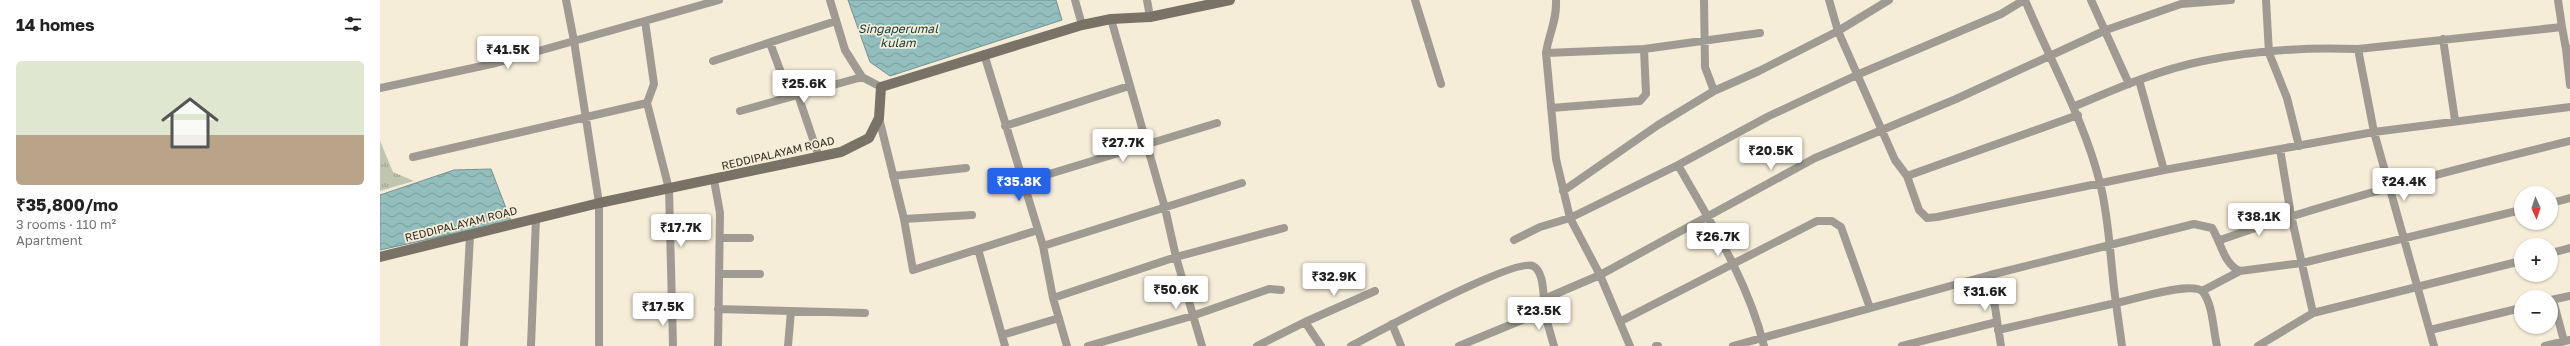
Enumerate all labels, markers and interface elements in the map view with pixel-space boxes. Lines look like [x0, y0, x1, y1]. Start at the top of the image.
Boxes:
icon: filters [342, 13, 364, 35]
text: 14 homes [16, 14, 95, 35]
water label: Singaperumal kulam [858, 21, 939, 50]
pin: ₹41.5K [475, 36, 541, 70]
text: ₹41.5K [486, 41, 530, 57]
pin: ₹25.6K [771, 70, 837, 104]
text: ₹25.6K [781, 75, 827, 91]
icon: home [154, 87, 226, 159]
pin: ₹27.7K [1090, 129, 1156, 163]
street label: REDDIPALAYAM ROAD [720, 133, 836, 172]
text: ₹27.7K [1101, 134, 1145, 150]
pin: ₹20.5K [1738, 137, 1804, 171]
text: ₹20.5K [1748, 142, 1794, 158]
pin: ₹35.8K [986, 168, 1052, 202]
pin: ₹24.4K [2371, 168, 2437, 202]
text: ₹35.8K [996, 173, 1042, 189]
text: ₹24.4K [2381, 173, 2427, 189]
north arrow [2514, 186, 2558, 230]
map controls [2514, 186, 2558, 334]
text: ₹35,800/mo [16, 194, 118, 215]
street label: REDDIPALAYAM ROAD [403, 203, 519, 244]
pin: ₹38.1K [2226, 203, 2292, 237]
text: ₹38.1K [2237, 208, 2281, 224]
pin: ₹17.7K [648, 214, 714, 248]
text: 3 rooms · 110 m² [16, 216, 116, 232]
text: ₹17.7K [660, 219, 702, 235]
pin: ₹26.7K [1685, 223, 1751, 257]
text: ₹26.7K [1696, 228, 1740, 244]
text: Apartment [16, 232, 83, 248]
button: + [2514, 238, 2558, 282]
pin: ₹32.9K [1301, 263, 1367, 297]
text: ₹32.9K [1311, 268, 1357, 284]
pin: ₹50.6K [1143, 276, 1209, 310]
pin: ₹31.6K [1952, 278, 2018, 312]
text: ₹50.6K [1153, 281, 1199, 297]
text: ₹31.6K [1963, 283, 2007, 299]
button: − [2514, 290, 2558, 334]
pin: ₹17.5K [630, 293, 696, 327]
pin: ₹23.5K [1506, 297, 1572, 331]
text: ₹17.5K [642, 298, 684, 314]
text: ₹23.5K [1517, 302, 1561, 318]

